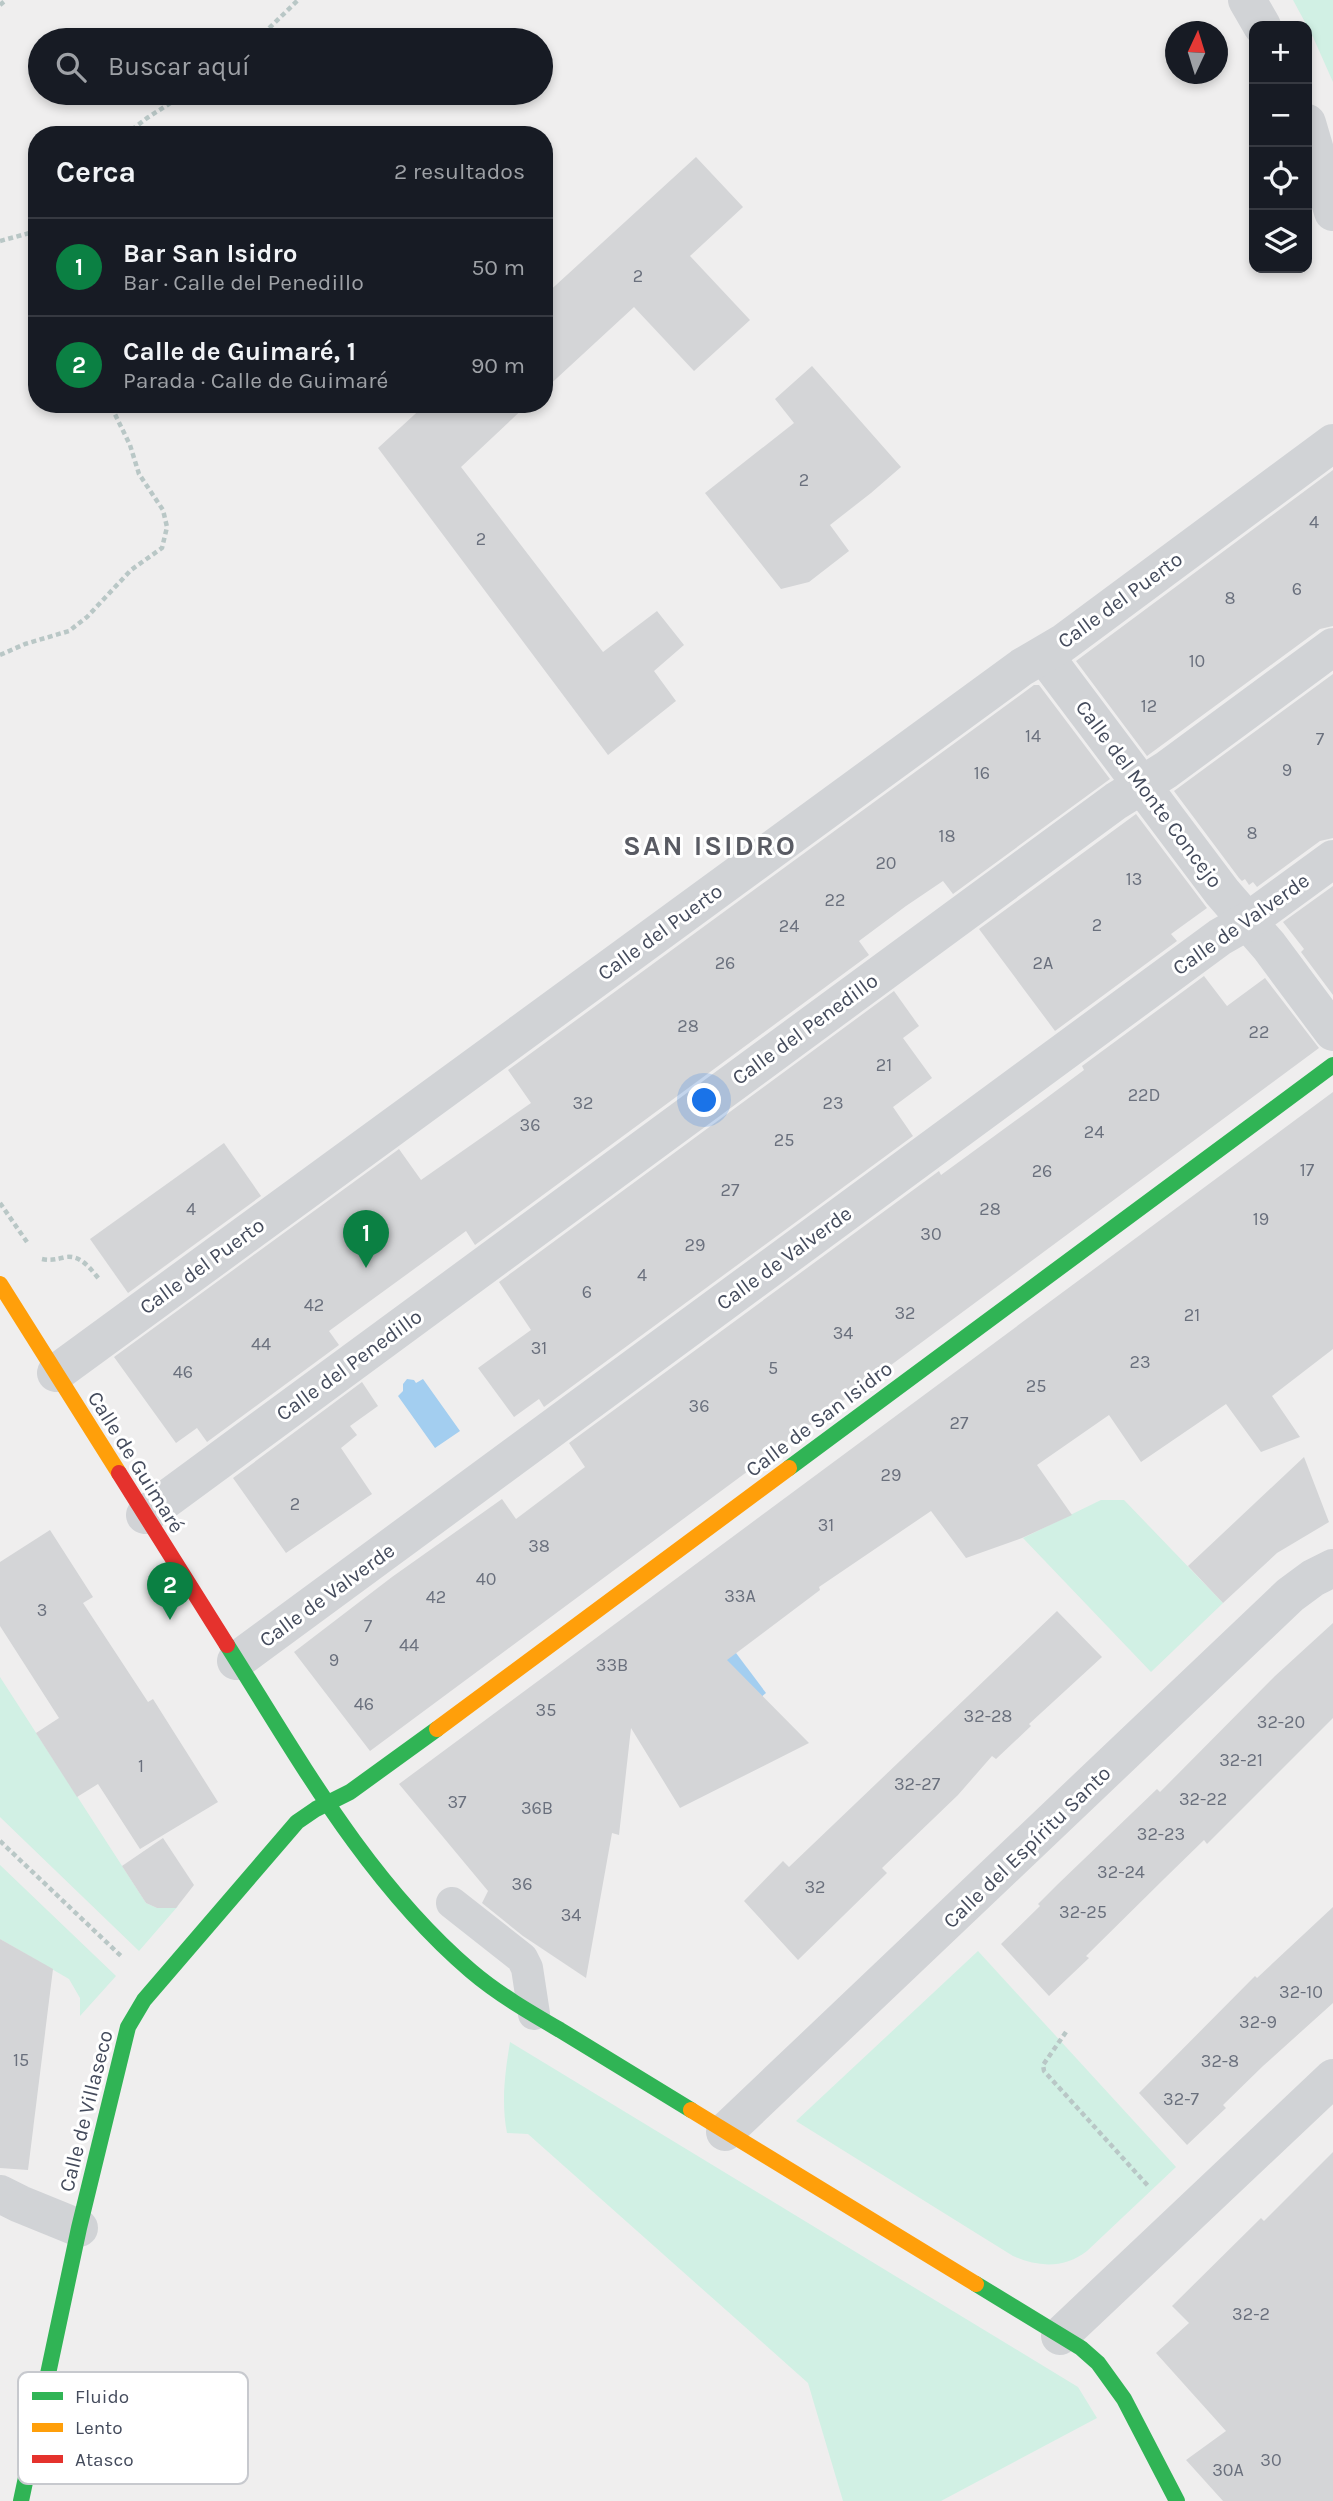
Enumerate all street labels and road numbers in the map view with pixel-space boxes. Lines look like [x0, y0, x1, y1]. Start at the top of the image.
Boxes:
street label: Calle del Puerto [1053, 547, 1187, 653]
street label: Calle del Monte Concejo [1071, 696, 1227, 892]
street label: Calle de Valverde [1168, 868, 1314, 980]
street label: Calle del Puerto [593, 879, 727, 985]
street label: Calle del Penedillo [728, 968, 882, 1090]
street label: Calle de Valverde [712, 1201, 856, 1315]
street label: Calle del Puerto [135, 1213, 269, 1319]
street label: Calle del Penedillo [272, 1304, 426, 1426]
street label: Calle de San Isidro [741, 1356, 897, 1482]
street label: Calle de Guimaré [83, 1387, 189, 1537]
street label: Calle de Valverde [255, 1538, 399, 1652]
street label: Calle del Espíritu Santo [938, 1761, 1116, 1933]
street label: Calle de Villaseco [54, 2028, 118, 2194]

